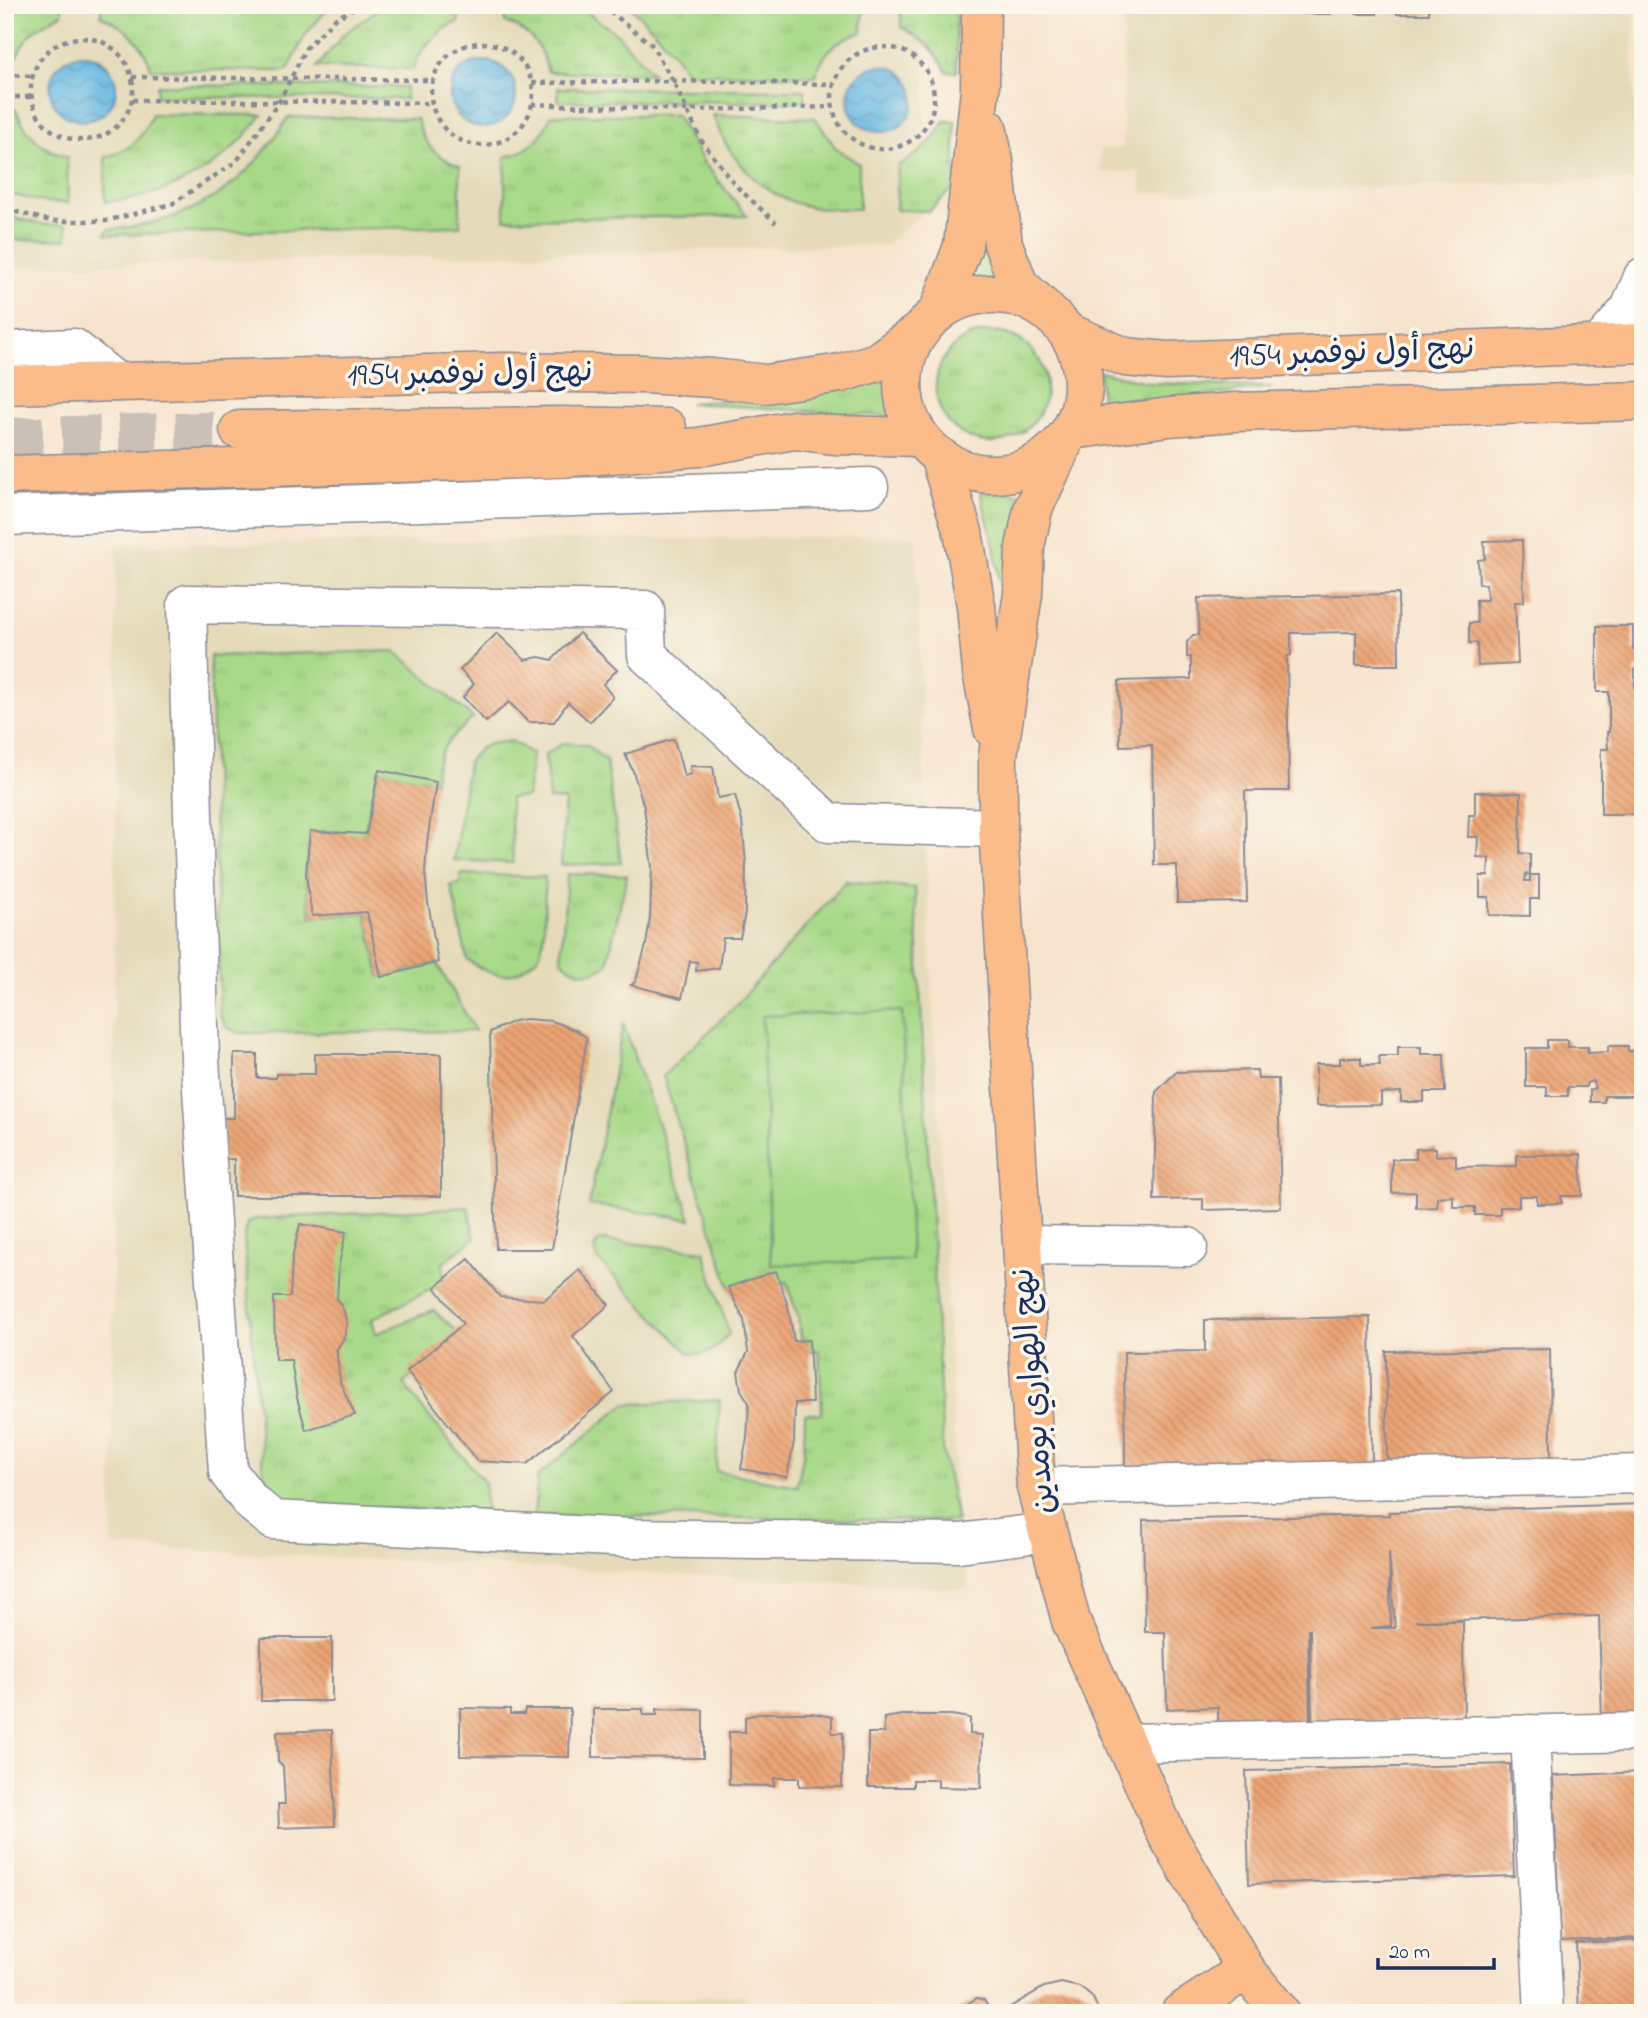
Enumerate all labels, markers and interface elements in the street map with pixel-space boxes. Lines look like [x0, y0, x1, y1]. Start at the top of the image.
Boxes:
street label: نهج أول نوفمبر 1954 [1229, 326, 1475, 382]
street label: نهج أول نوفمبر 1954 [347, 349, 593, 401]
street label: نهج الهواري بومدين [1001, 1266, 1069, 1516]
scale bar [1378, 1927, 1494, 1971]
text: 20 m [1389, 1938, 1430, 1968]

